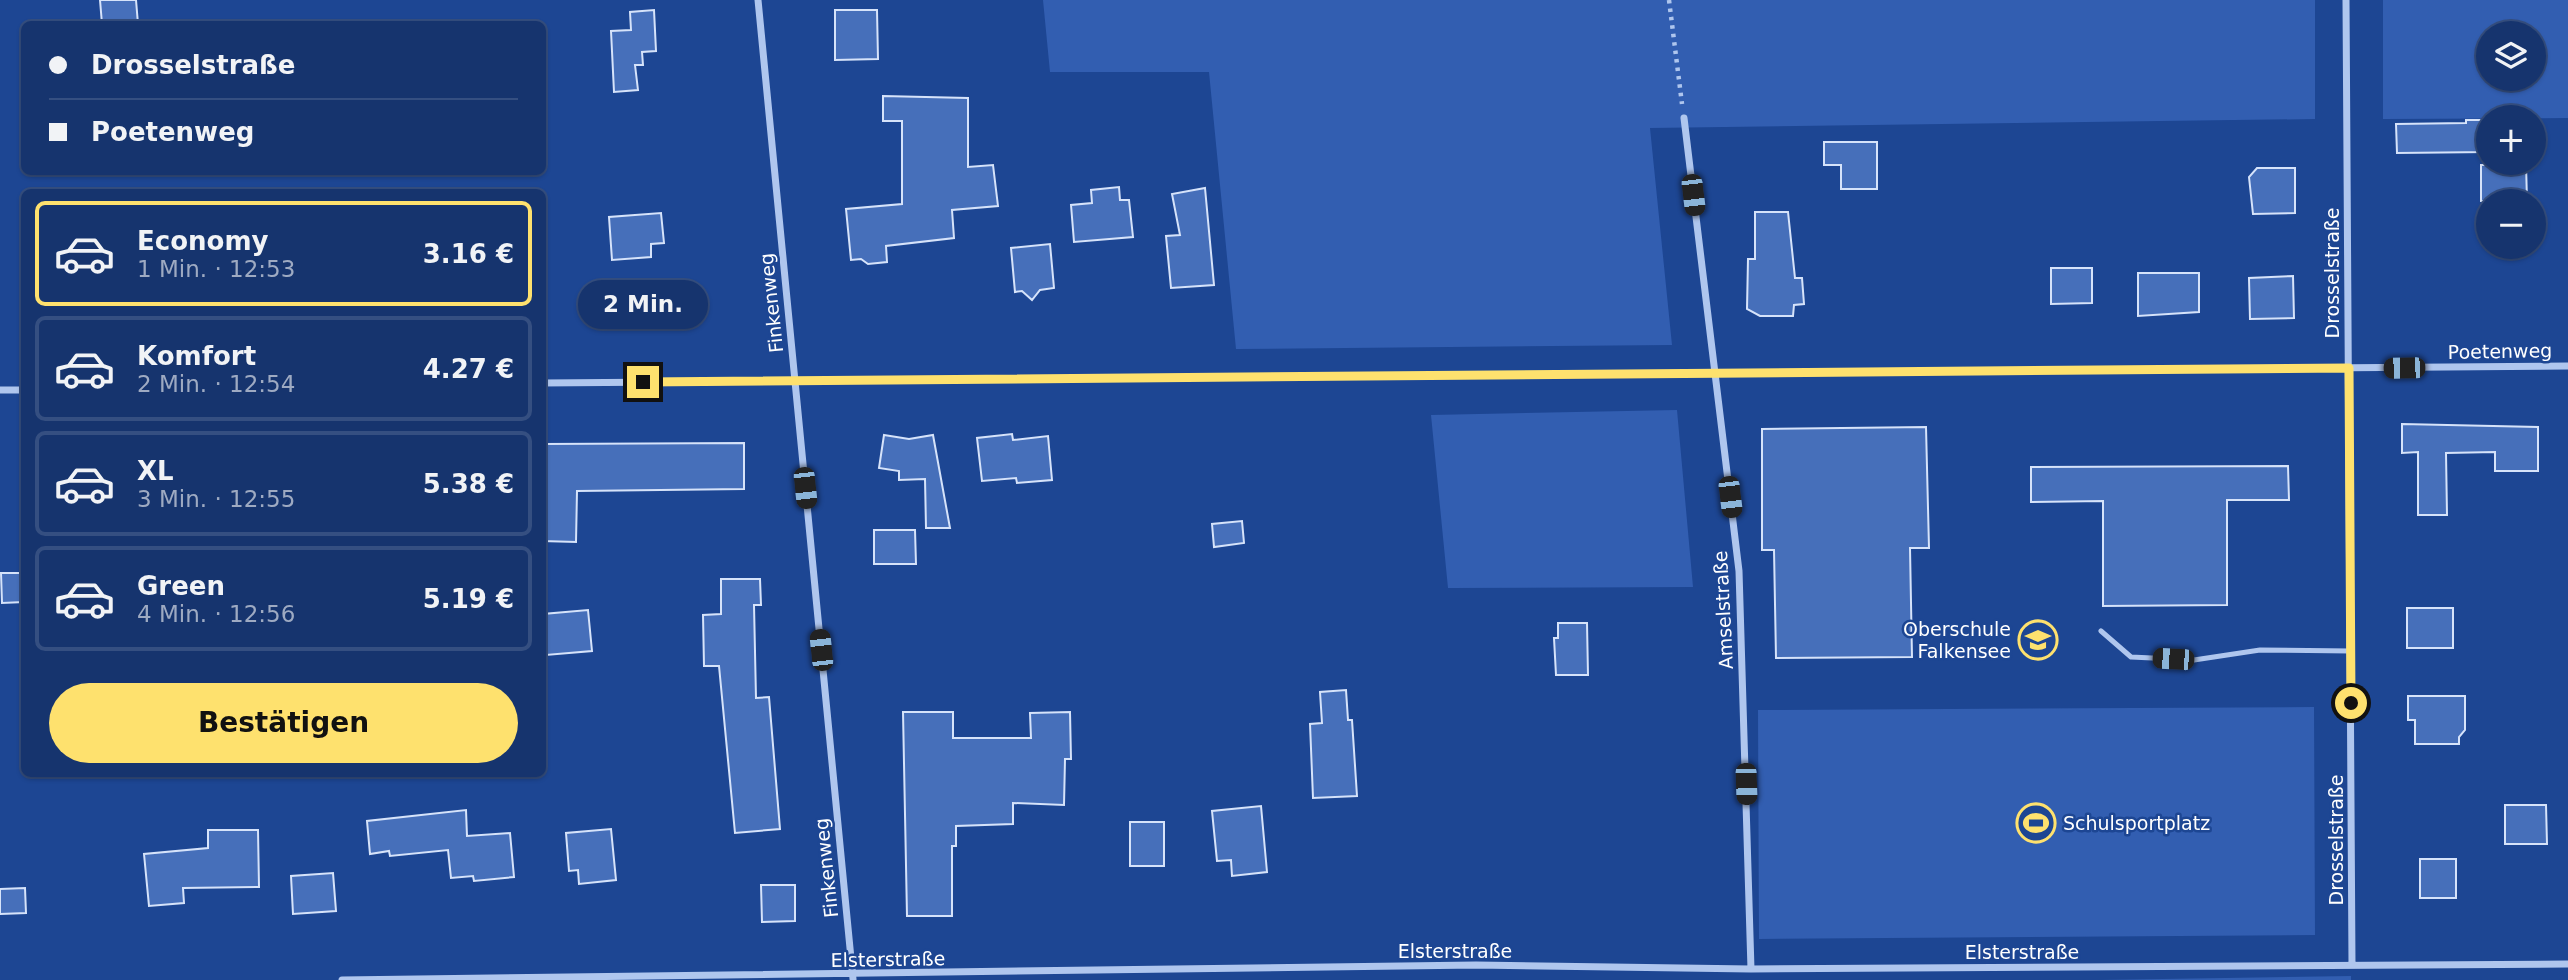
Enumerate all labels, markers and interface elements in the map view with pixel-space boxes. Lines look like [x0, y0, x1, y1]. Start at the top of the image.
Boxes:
map controls [2476, 21, 2546, 259]
button: layers [2476, 21, 2546, 91]
text: Drosselstraße [91, 50, 295, 80]
button: + [2476, 105, 2546, 175]
text: Poetenweg [91, 117, 254, 147]
car [1681, 173, 1706, 217]
button: − [2476, 189, 2546, 259]
street label: Drosselstraße [2321, 208, 2343, 338]
icon: car [53, 222, 116, 285]
text: Economy [137, 226, 268, 256]
text: 3.16 € [423, 239, 514, 269]
street label: Finkenweg [755, 252, 787, 354]
text: 1 Min. · 12:53 [137, 256, 295, 282]
callout: 2 Min. [578, 280, 708, 330]
text: 2 Min. [603, 291, 683, 317]
icon: car [53, 337, 116, 400]
street label: Poetenweg [2448, 339, 2552, 363]
text: Komfort [137, 341, 256, 371]
text: 4.27 € [423, 354, 514, 384]
car [2383, 357, 2426, 379]
route end [627, 366, 659, 398]
text: 2 Min. · 12:54 [137, 371, 295, 397]
icon: car [53, 452, 116, 515]
text: XL [137, 456, 174, 486]
car [793, 466, 818, 510]
text: 5.38 € [423, 469, 514, 499]
car [1718, 475, 1743, 519]
text: 3 Min. · 12:55 [137, 486, 295, 512]
street label: Amselstraße [1709, 550, 1737, 670]
icon: car [53, 567, 116, 630]
text: Green [137, 571, 225, 601]
text: 5.19 € [423, 584, 514, 614]
text: 4 Min. · 12:56 [137, 601, 295, 627]
place label: Oberschule Falkensee [1903, 618, 2011, 662]
school or university icon: Oberschule Falkensee [2017, 619, 2059, 661]
car [809, 628, 834, 672]
car [2152, 647, 2195, 671]
button: Bestätigen [49, 683, 518, 763]
route start [2335, 687, 2367, 719]
car [1735, 763, 1758, 805]
street label: Drosselstraße [2325, 775, 2347, 905]
sports icon: Schulsportplatz [2015, 802, 2057, 844]
place label: Schulsportplatz [2063, 812, 2210, 834]
street label: Finkenweg [810, 817, 842, 919]
street label: Elsterstraße [1398, 940, 1512, 962]
street label: Elsterstraße [1965, 941, 2079, 963]
street label: Elsterstraße [831, 947, 945, 971]

